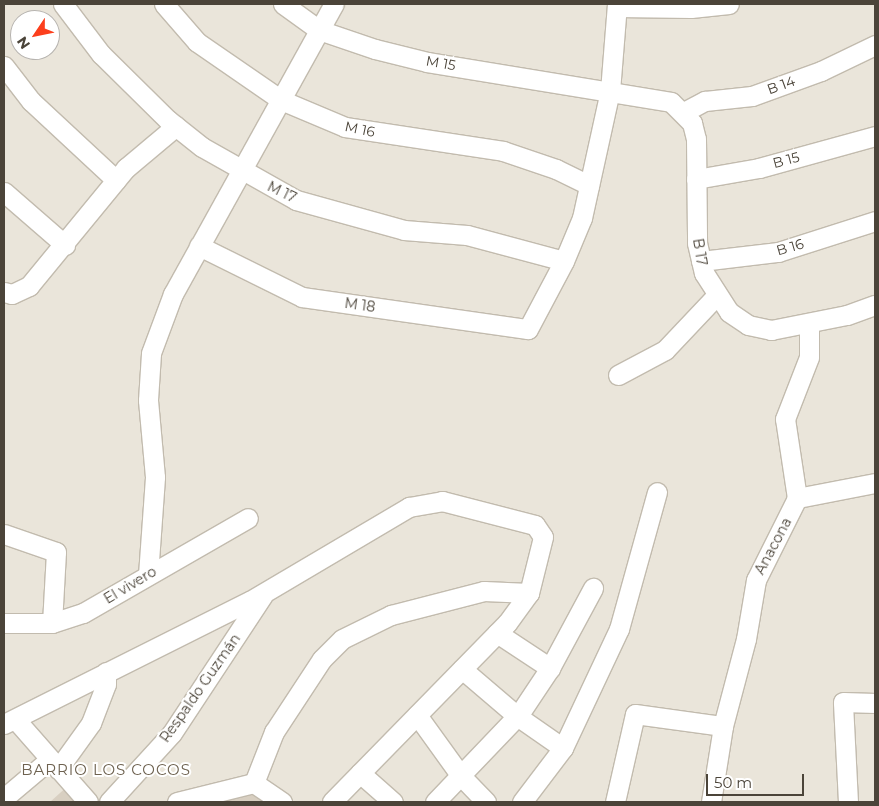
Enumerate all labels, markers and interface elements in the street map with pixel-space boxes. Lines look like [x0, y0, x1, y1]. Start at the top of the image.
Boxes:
north arrow [10, 10, 60, 60]
text: N [13, 33, 34, 53]
street label: M 15 [425, 52, 457, 74]
street label: B 14 [765, 72, 797, 98]
street label: M 16 [343, 118, 377, 140]
street label: B 15 [771, 148, 801, 172]
street label: M 17 [265, 178, 299, 206]
street label: B 16 [774, 235, 806, 259]
street label: B 17 [690, 237, 710, 267]
street label: M 18 [343, 295, 377, 315]
street label: Anacona [751, 515, 795, 577]
street label: El vivero [101, 563, 159, 607]
street label: Respaldo Guzmán [156, 630, 244, 746]
district label: BARRIO LOS COCOS [19, 761, 193, 779]
scale bar [709, 764, 806, 796]
text: 50 m [714, 773, 752, 792]

